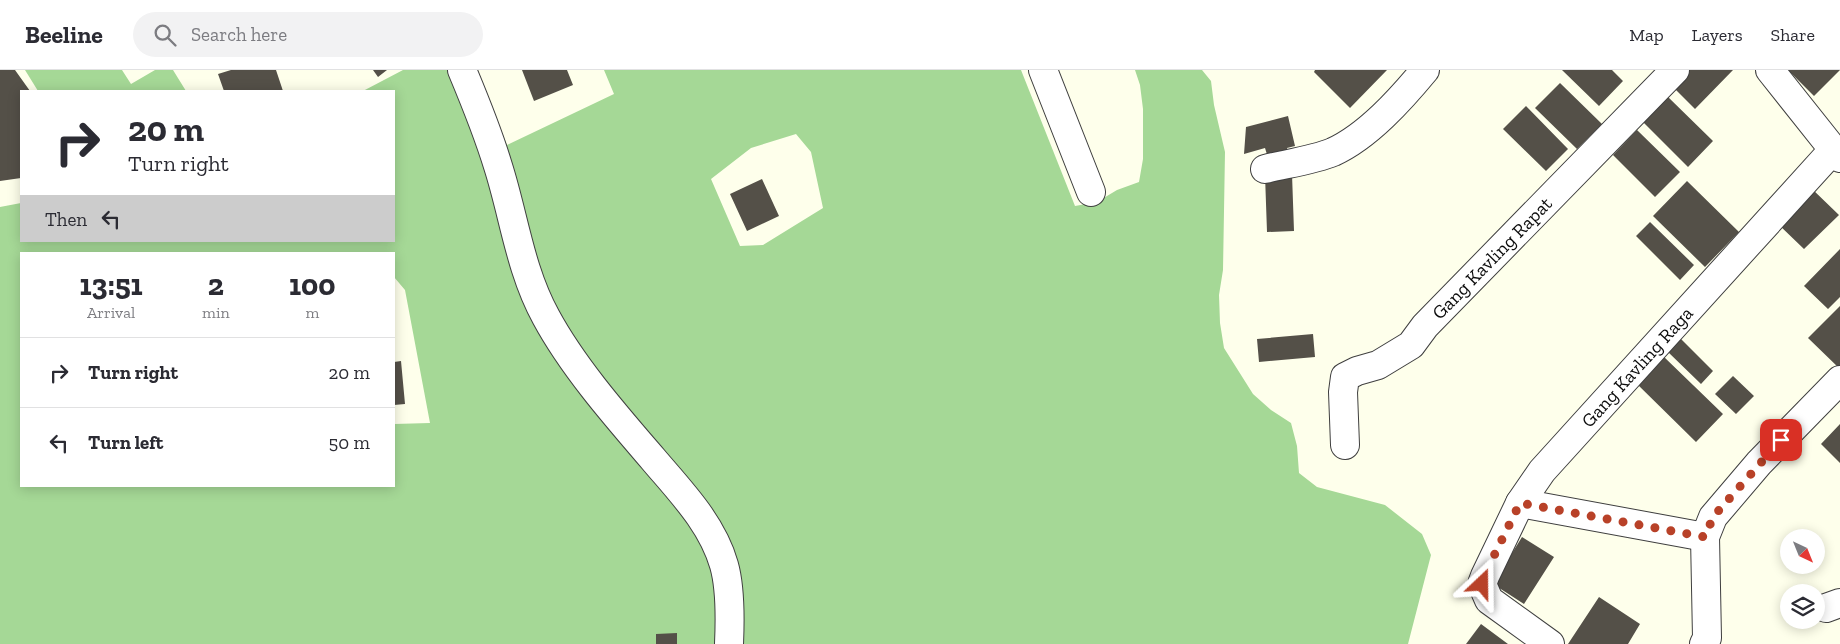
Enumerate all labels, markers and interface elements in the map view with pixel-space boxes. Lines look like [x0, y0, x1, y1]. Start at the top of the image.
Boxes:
search box [133, 12, 483, 57]
text: Beeline [25, 20, 103, 49]
icon: search [151, 21, 179, 49]
text: Search here [191, 23, 287, 46]
text: Map [1629, 24, 1664, 46]
text: Layers [1692, 24, 1743, 46]
text: Share [1771, 24, 1815, 46]
text: 20 m [128, 108, 204, 150]
icon: right [45, 110, 110, 175]
text: Turn right [128, 150, 229, 177]
street label: Gang Kavling Rapat [1427, 192, 1556, 324]
icon: left [97, 205, 125, 233]
text: Then [45, 208, 87, 231]
text: 13:51 [79, 267, 143, 303]
text: 2 [208, 267, 224, 303]
text: 100 [289, 267, 336, 303]
street label: Gang Kavling Raga [1576, 301, 1697, 432]
text: Arrival [87, 303, 135, 322]
text: min [202, 303, 230, 322]
text: m [305, 303, 319, 322]
icon: right [45, 359, 73, 387]
text: Turn right [88, 361, 178, 384]
text: 20 m [329, 361, 370, 384]
pin [1760, 419, 1802, 461]
icon: arrive [1767, 426, 1795, 454]
icon: left [45, 429, 73, 457]
text: Turn left [88, 431, 163, 454]
text: 50 m [329, 431, 370, 454]
north arrow [1780, 529, 1825, 574]
map controls [1780, 529, 1825, 629]
position arrow [1455, 557, 1507, 609]
button: layers [1780, 584, 1825, 629]

